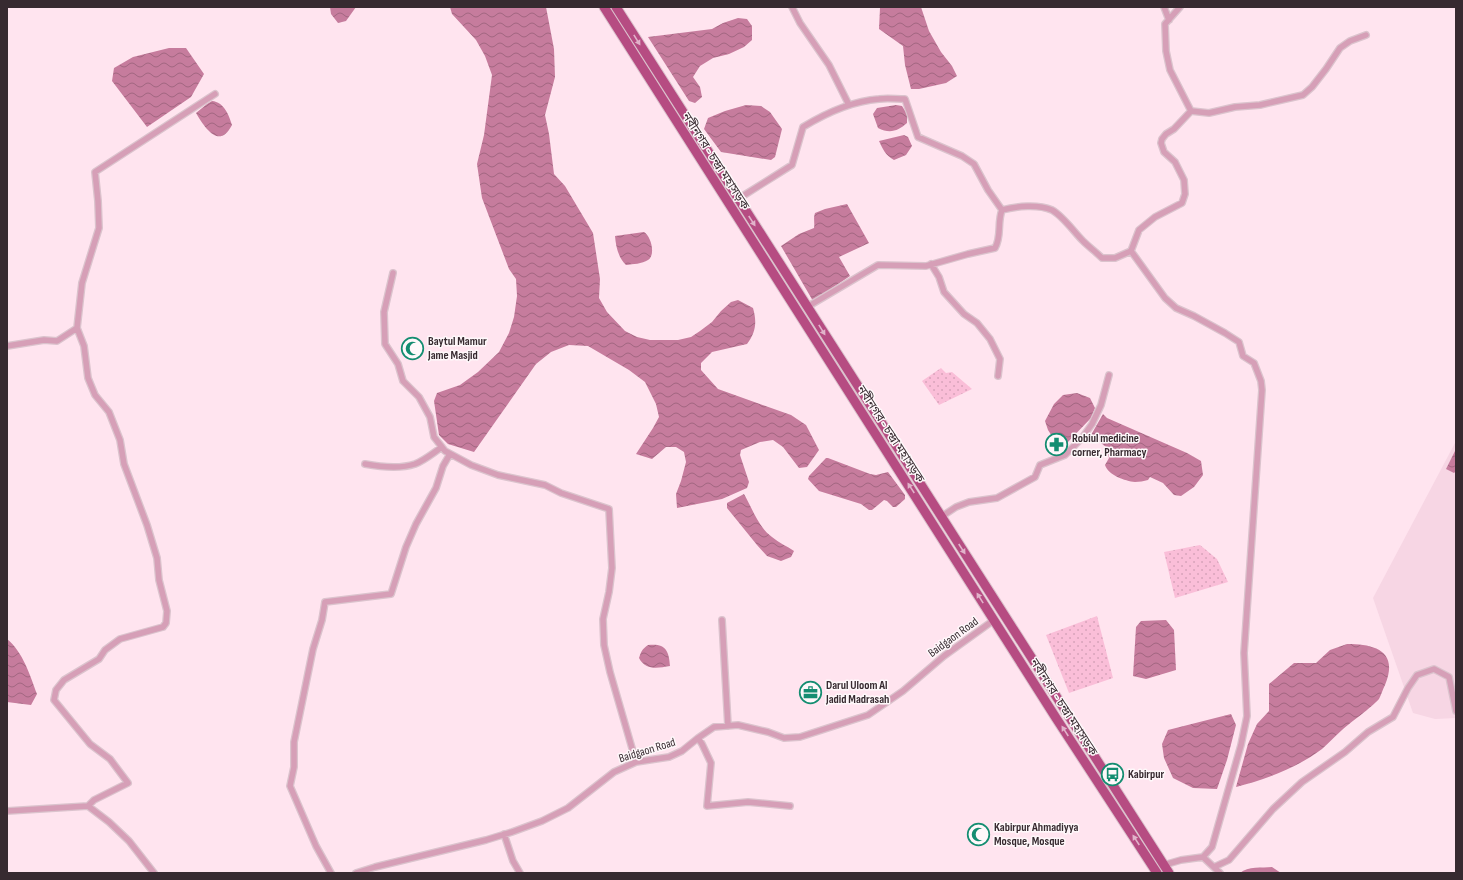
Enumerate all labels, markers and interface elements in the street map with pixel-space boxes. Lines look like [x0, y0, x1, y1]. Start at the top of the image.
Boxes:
one-way arrow [633, 35, 641, 45]
street label: নবীনগর - চন্দ্রা মহাসড়ক [678, 109, 754, 213]
one-way arrow [748, 215, 756, 226]
one-way arrow [818, 325, 826, 335]
place label: Baytul Mamur Jame Masjid [427, 334, 487, 363]
mosque icon: Baytul Mamur Jame Masjid [399, 335, 425, 361]
street label: নবীনগর - চন্দ্রা মহাসড়ক [853, 382, 929, 486]
place label: Robiul medicine corner, Pharmacy [1072, 431, 1147, 460]
pharmacy icon: Robiul medicine corner, Pharmacy [1044, 432, 1070, 458]
one-way arrow [907, 483, 915, 493]
one-way arrow [958, 544, 966, 555]
one-way arrow [977, 592, 984, 604]
street label: Baidgaon Road [925, 614, 981, 661]
street label: নবীনগর - চন্দ্রা মহাসড়ক [1026, 655, 1102, 759]
place label: Darul Uloom Al Jadid Madrasah [825, 678, 889, 707]
office icon: Darul Uloom Al Jadid Madrasah [798, 679, 824, 705]
one-way arrow [1061, 726, 1069, 737]
street label: Baidgaon Road [617, 735, 677, 766]
bus stop icon: Kabirpur [1100, 761, 1126, 787]
place label: Kabirpur [1128, 767, 1164, 782]
place label: Kabirpur Ahmadiyya Mosque, Mosque [994, 820, 1079, 849]
mosque icon: Kabirpur Ahmadiyya Mosque, Mosque [966, 821, 992, 847]
one-way arrow [1132, 835, 1140, 845]

